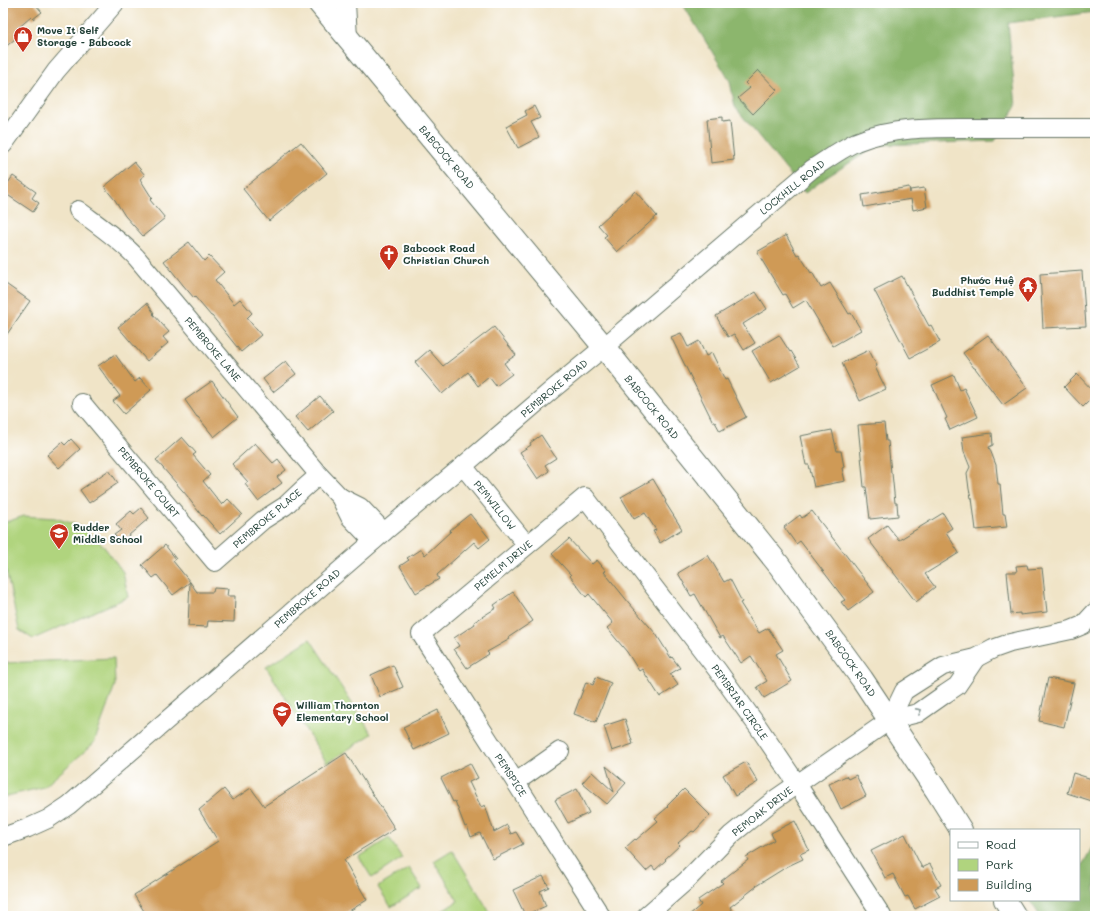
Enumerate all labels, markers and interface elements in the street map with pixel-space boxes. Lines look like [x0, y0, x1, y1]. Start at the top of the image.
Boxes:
place label: Move It Self Storage - Babcock [37, 23, 131, 49]
shop icon: Move It Self Storage - Babcock [12, 25, 34, 53]
street label: BABCOCK ROAD [416, 122, 478, 192]
street label: LOCKHILL ROAD [757, 156, 827, 218]
place label: Babcock Road Christian Church [403, 241, 489, 267]
church icon: Babcock Road Christian Church [378, 243, 400, 271]
place label: Phước Huệ Buddhist Temple [932, 273, 1014, 299]
temple icon: Phước Huệ Buddhist Temple [1017, 275, 1039, 303]
street label: PEMBROKE LANE [182, 314, 244, 385]
street label: PEMBROKE ROAD [518, 356, 591, 420]
street label: BABCOCK ROAD [622, 372, 682, 442]
street label: PEMBROKE COURT [115, 443, 183, 521]
street label: PEMWILLOW [471, 477, 520, 533]
street label: PEMBROKE PLACE [230, 485, 305, 551]
place label: Rudder Middle School [73, 520, 143, 546]
school or university icon: Rudder Middle School [48, 522, 70, 550]
street label: PEMELM DRIVE [471, 536, 535, 593]
street label: PEMBROKE ROAD [271, 565, 343, 631]
street label: BABCOCK ROAD [823, 627, 879, 699]
street label: PEMBRIAR CIRCLE [709, 661, 772, 743]
place label: William Thornton Elementary School [296, 698, 389, 724]
school or university icon: William Thornton Elementary School [271, 700, 293, 728]
one-way arrow [915, 708, 923, 716]
street label: PEMSPICE [492, 751, 530, 799]
street label: PEMOAK DRIVE [729, 783, 796, 839]
legend [950, 829, 1080, 901]
text: Road [986, 836, 1016, 852]
text: Park [986, 856, 1013, 872]
text: Building [986, 876, 1032, 892]

